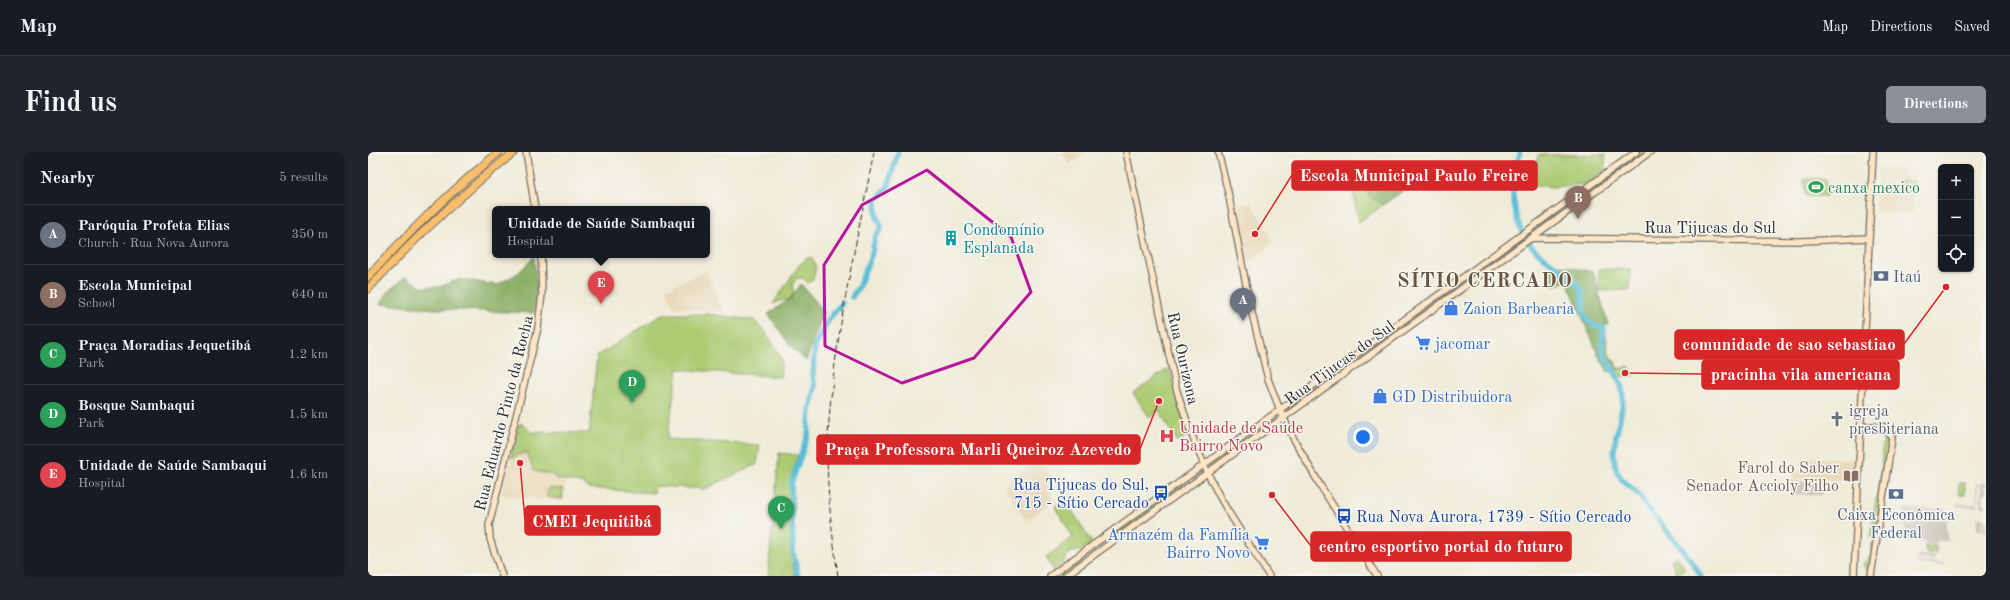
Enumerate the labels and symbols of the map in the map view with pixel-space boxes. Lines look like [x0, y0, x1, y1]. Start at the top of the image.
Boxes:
callout: Escola Municipal Paulo Freire [1292, 161, 1537, 190]
text: Escola Municipal Paulo Freire [1300, 168, 1529, 185]
sports icon: canxa mexico [1807, 178, 1825, 196]
place label: canxa mexico [1828, 181, 1920, 197]
pin: B [1565, 186, 1591, 219]
street label: Rua Tijucas do Sul [1644, 221, 1776, 237]
place label: Condomínio Esplanada [963, 223, 1045, 257]
building icon: Condomínio Esplanada [942, 229, 960, 247]
district label: SÍTIO CERCADO [1397, 267, 1573, 292]
bank icon: Itaú [1872, 267, 1890, 285]
place label: Itaú [1893, 270, 1922, 286]
pin: E [588, 271, 614, 304]
pin: A [1230, 288, 1256, 321]
shop icon: Zaion Barbearia [1442, 299, 1460, 317]
place label: Zaion Barbearia [1463, 302, 1575, 318]
street label: Rua Ourizona [1164, 311, 1200, 406]
street label: Rua Eduardo Pinto da Rocha [473, 314, 537, 513]
street label: Rua Tijucas do Sul [1282, 318, 1398, 409]
callout: comunidade de sao sebastiao [1675, 330, 1904, 359]
supermarket icon: jacomar [1414, 334, 1432, 352]
place label: jacomar [1434, 337, 1491, 353]
text: comunidade de sao sebastiao [1682, 337, 1896, 354]
callout: pracinha vila americana [1702, 360, 1899, 389]
text: pracinha vila americana [1711, 367, 1892, 384]
pin: D [619, 370, 645, 403]
shop icon: GD Distribuidora [1371, 387, 1389, 405]
place label: GD Distribuidora [1392, 390, 1513, 406]
place label: igreja presbiteriana [1849, 404, 1939, 438]
church icon: igreja presbiteriana [1828, 410, 1846, 428]
place label: Unidade de Saúde Bairro Novo [1179, 421, 1303, 455]
hospital icon: Unidade de Saúde Bairro Novo [1158, 427, 1176, 445]
your location [1353, 427, 1373, 447]
callout: Praça Professora Marli Queiroz Azevedo [817, 435, 1140, 464]
text: Praça Professora Marli Queiroz Azevedo [825, 442, 1131, 459]
place label: Farol do Saber Senador Accioly Filho [1686, 461, 1839, 495]
library icon: Farol do Saber Senador Accioly Filho [1842, 467, 1860, 485]
place label: Rua Tijucas do Sul, 715 - Sítio Cercado [1013, 478, 1149, 512]
bus stop icon: Rua Tijucas do Sul, 715 - Sítio Cercado [1152, 484, 1170, 502]
bank icon: Caixa Econômica Federal [1887, 485, 1905, 503]
pin: C [768, 496, 794, 529]
callout: CMEI Jequitibá [525, 506, 660, 535]
bus stop icon: Rua Nova Aurora, 1739 - Sítio Cercado [1335, 507, 1353, 525]
place label: Caixa Econômica Federal [1837, 508, 1955, 542]
place label: Rua Nova Aurora, 1739 - Sítio Cercado [1356, 510, 1631, 526]
text: CMEI Jequitibá [532, 514, 652, 531]
place label: Armazém da Família Bairro Novo [1107, 528, 1250, 562]
callout: centro esportivo portal do futuro [1311, 532, 1571, 561]
supermarket icon: Armazém da Família Bairro Novo [1253, 534, 1271, 552]
text: centro esportivo portal do futuro [1319, 539, 1563, 556]

